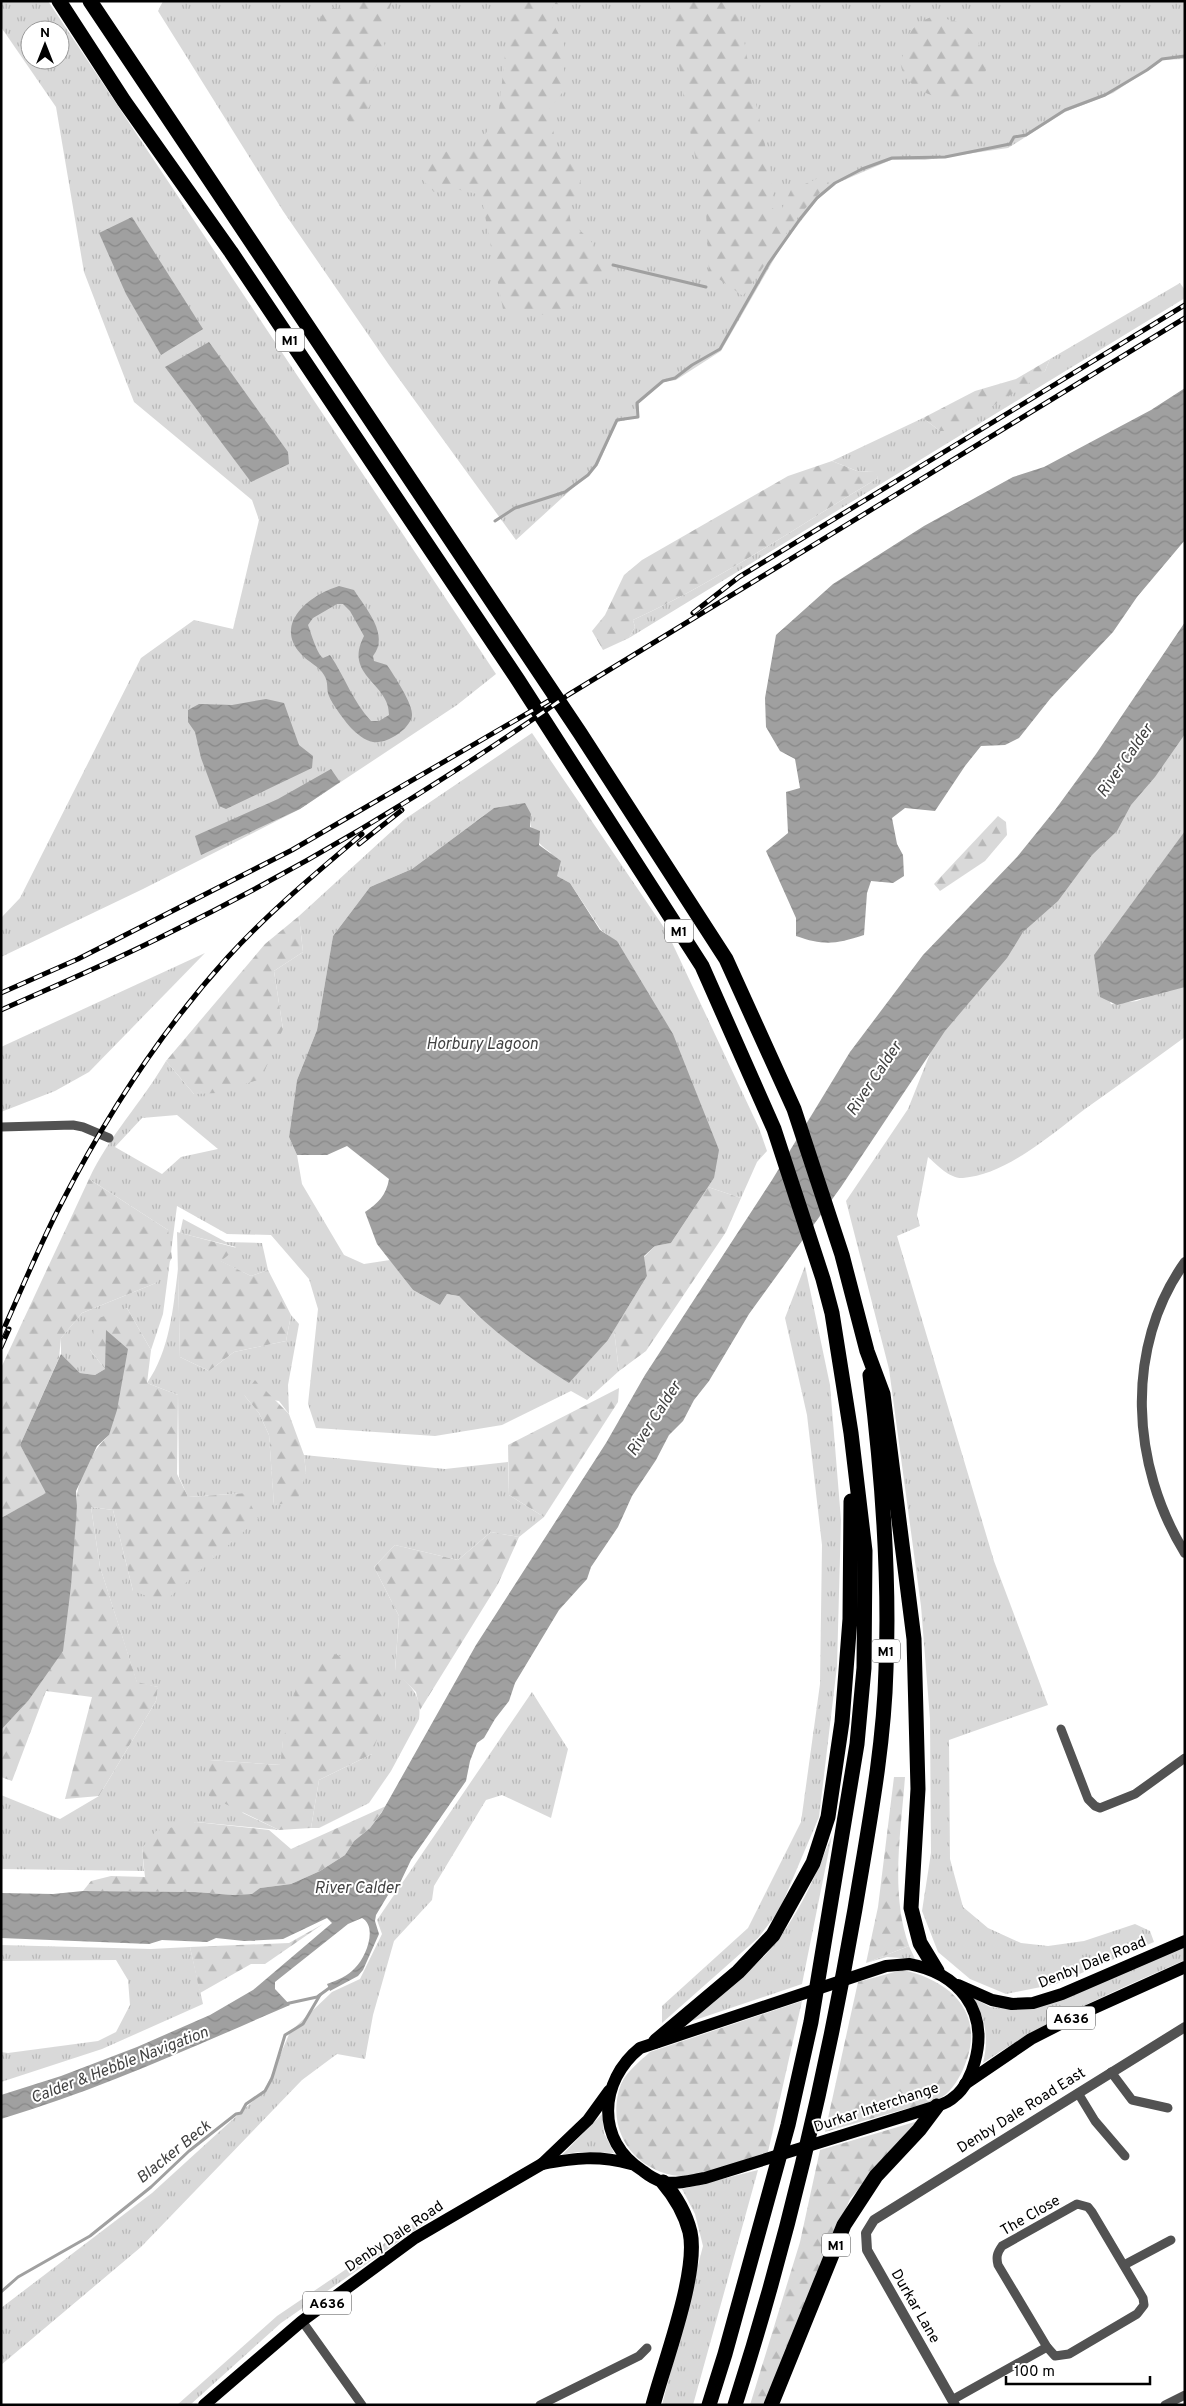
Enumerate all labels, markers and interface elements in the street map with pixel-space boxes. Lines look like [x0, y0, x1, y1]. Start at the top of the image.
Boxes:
north arrow [20, 20, 70, 70]
text: N [40, 25, 50, 42]
road number: M1 [276, 328, 304, 352]
water label: River Calder [1093, 719, 1159, 802]
road number: M1 [665, 919, 693, 942]
water label: Horbury Lagoon [426, 1035, 538, 1055]
water label: River Calder [843, 1037, 908, 1120]
water label: River Calder [623, 1376, 687, 1460]
road number: M1 [872, 1640, 900, 1662]
water label: River Calder [314, 1879, 402, 1899]
street label: Denby Dale Road [1036, 1933, 1149, 1994]
road number: A636 [1047, 2006, 1095, 2030]
water label: Calder & Hebble Navigation [28, 2023, 212, 2109]
street label: Denby Dale Road East [954, 2064, 1089, 2158]
street label: Durkar Interchange [811, 2079, 941, 2138]
water label: Blacker Beck [133, 2116, 216, 2189]
street label: The Close [997, 2192, 1064, 2241]
street label: Denby Dale Road [342, 2197, 448, 2277]
road number: M1 [822, 2234, 850, 2256]
street label: Durkar Lane [886, 2266, 944, 2347]
road number: A636 [303, 2292, 351, 2314]
scale bar [1006, 2354, 1150, 2386]
text: 100 m [1014, 2363, 1055, 2382]

